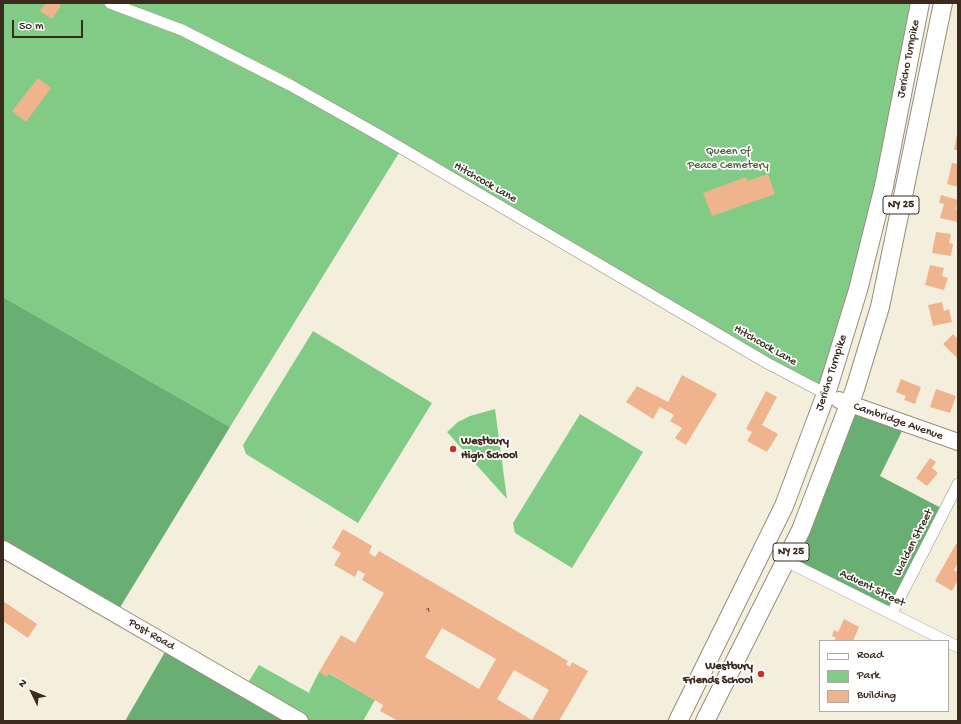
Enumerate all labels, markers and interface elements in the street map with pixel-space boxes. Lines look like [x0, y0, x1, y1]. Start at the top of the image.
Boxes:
scale bar [14, 12, 85, 38]
street label: Jericho Turnpike [894, 19, 924, 99]
text: 50 m [19, 20, 44, 34]
park label: Queen of Peace Cemetery [687, 145, 769, 173]
street label: Hitchcock Lane [451, 159, 519, 207]
road number: NY 25 [883, 196, 919, 214]
street label: Hitchcock Lane [731, 322, 799, 370]
street label: Jericho Turnpike [813, 333, 851, 413]
street label: Cambridge Avenue [851, 400, 945, 444]
place label: Westbury High School [461, 435, 518, 463]
marker: Westbury High School [448, 444, 458, 454]
street label: Walden Street [891, 507, 937, 579]
road number: NY 25 [773, 543, 809, 561]
street label: Advent Street [837, 567, 907, 611]
house number: 1 [426, 604, 430, 616]
street label: Post Road [125, 616, 177, 654]
legend [819, 640, 949, 712]
text: Road [857, 649, 883, 663]
place label: Westbury Friends School [683, 660, 753, 688]
marker: Westbury Friends School [756, 669, 766, 679]
text: Park [857, 669, 880, 683]
north arrow [12, 672, 52, 712]
text: N [16, 677, 30, 691]
text: Building [857, 689, 896, 703]

